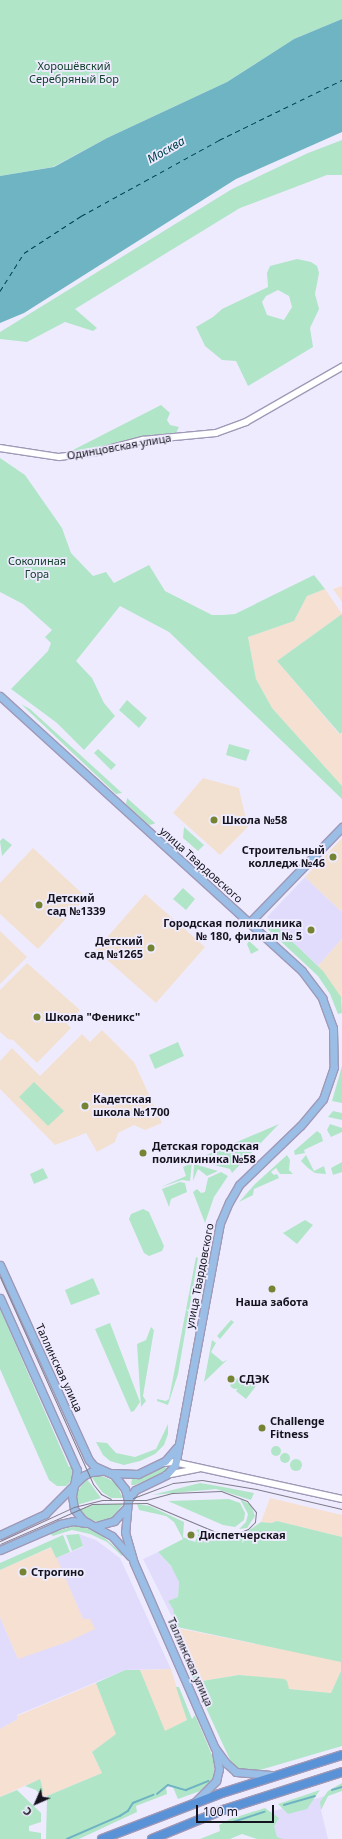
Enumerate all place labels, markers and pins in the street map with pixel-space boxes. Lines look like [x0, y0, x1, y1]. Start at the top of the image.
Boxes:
place label: Школа №58 [222, 813, 287, 827]
marker: Школа №58 [209, 815, 219, 825]
place label: Строительный колледж №46 [242, 844, 325, 870]
marker: Строительный колледж №46 [328, 852, 338, 862]
place label: Детский сад №1339 [47, 892, 106, 918]
marker: Детский сад №1339 [34, 900, 44, 910]
place label: Городская поликлиника № 180, филиал № 5 [163, 917, 302, 943]
marker: Городская поликлиника № 180, филиал № 5 [305, 924, 317, 936]
place label: Детский сад №1265 [84, 935, 143, 961]
marker: Детский сад №1265 [146, 943, 156, 953]
place label: Школа "Феникс" [45, 1010, 140, 1024]
marker: Школа "Феникс" [32, 1012, 42, 1022]
place label: Кадетская школа №1700 [93, 1093, 170, 1119]
marker: Кадетская школа №1700 [80, 1101, 90, 1111]
place label: Детская городская поликлиника №58 [152, 1140, 259, 1166]
marker: Детская городская поликлиника №58 [137, 1147, 149, 1159]
marker: Наша забота [267, 1284, 277, 1294]
place label: Наша забота [236, 1295, 308, 1309]
place label: СДЭК [239, 1372, 269, 1386]
marker: СДЭК [226, 1374, 236, 1384]
place label: Challenge Fitness [270, 1415, 325, 1441]
marker: Challenge Fitness [257, 1423, 267, 1433]
place label: Диспетчерская [199, 1528, 286, 1542]
marker: Диспетчерская [186, 1530, 196, 1540]
place label: Строгино [31, 1565, 84, 1579]
marker: Строгино [18, 1567, 28, 1577]

